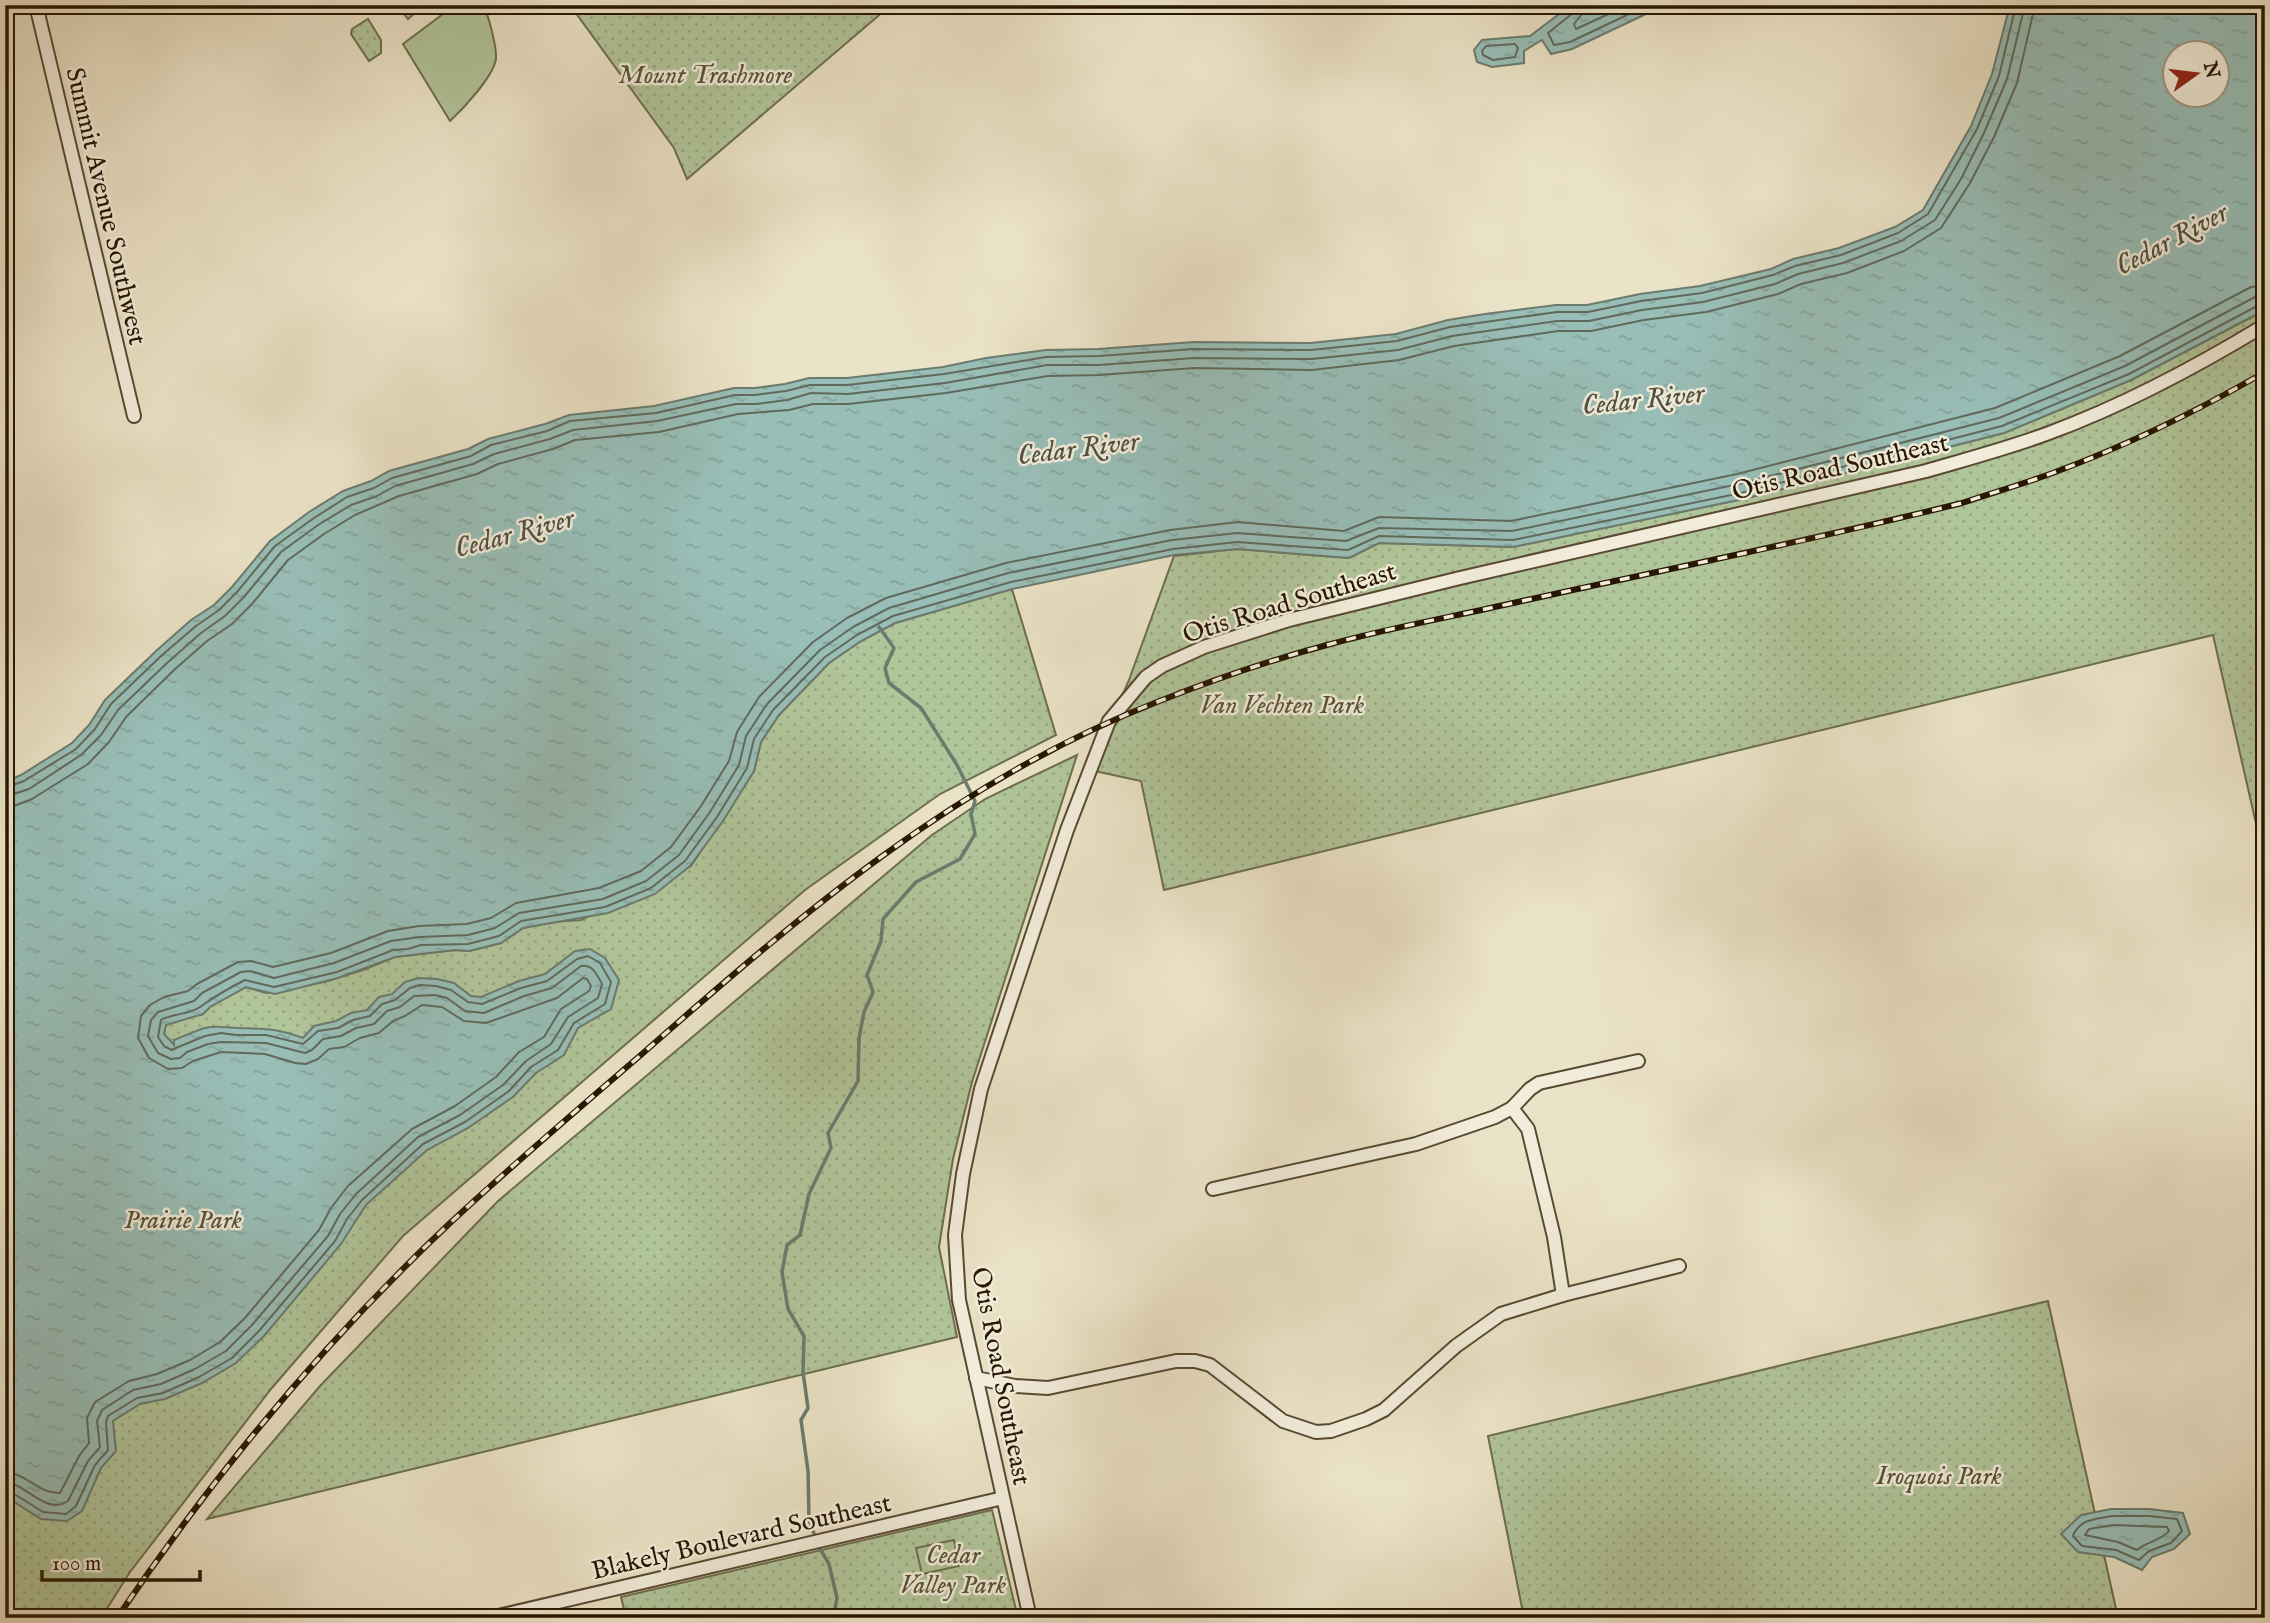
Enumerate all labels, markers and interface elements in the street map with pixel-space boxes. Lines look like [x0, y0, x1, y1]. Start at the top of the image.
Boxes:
north arrow [2162, 38, 2232, 108]
park label: Mount Trashmore [618, 59, 792, 92]
text: N [2197, 59, 2224, 82]
street label: Summit Avenue Southwest [58, 64, 154, 348]
water label: Cedar River [2110, 195, 2236, 284]
water label: Cedar River [1580, 377, 1707, 424]
water label: Cedar River [1015, 424, 1143, 474]
street label: Otis Road Southeast [1729, 426, 1952, 508]
water label: Cedar River [451, 501, 580, 567]
street label: Otis Road Southeast [1179, 555, 1400, 652]
park label: Van Vechten Park [1200, 689, 1365, 722]
park label: Prairie Park [124, 1204, 242, 1237]
street label: Otis Road Southeast [963, 1264, 1038, 1488]
park label: Iroquois Park [1875, 1460, 2002, 1493]
street label: Blakely Boulevard Southeast [588, 1487, 894, 1588]
scale bar [42, 1539, 200, 1583]
park label: Cedar Valley Park [900, 1539, 1007, 1602]
text: 100 m [52, 1551, 101, 1578]

